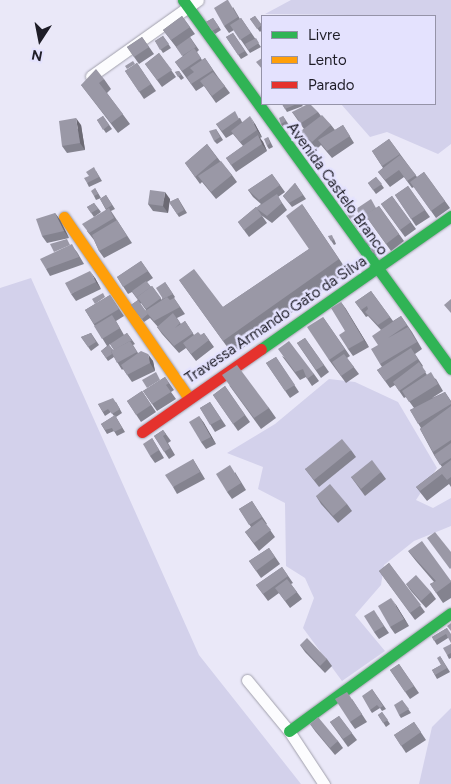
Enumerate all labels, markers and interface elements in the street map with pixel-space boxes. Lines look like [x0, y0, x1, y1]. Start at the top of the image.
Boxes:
north arrow [15, 15, 65, 65]
legend [261, 15, 436, 105]
text: Livre [308, 26, 340, 44]
text: N [30, 46, 44, 65]
text: Lento [308, 51, 347, 69]
text: Parado [308, 76, 354, 94]
street label: Avenida Castelo Branco [283, 119, 391, 259]
street label: Travessa Armando Gato da Silva [182, 252, 370, 388]

